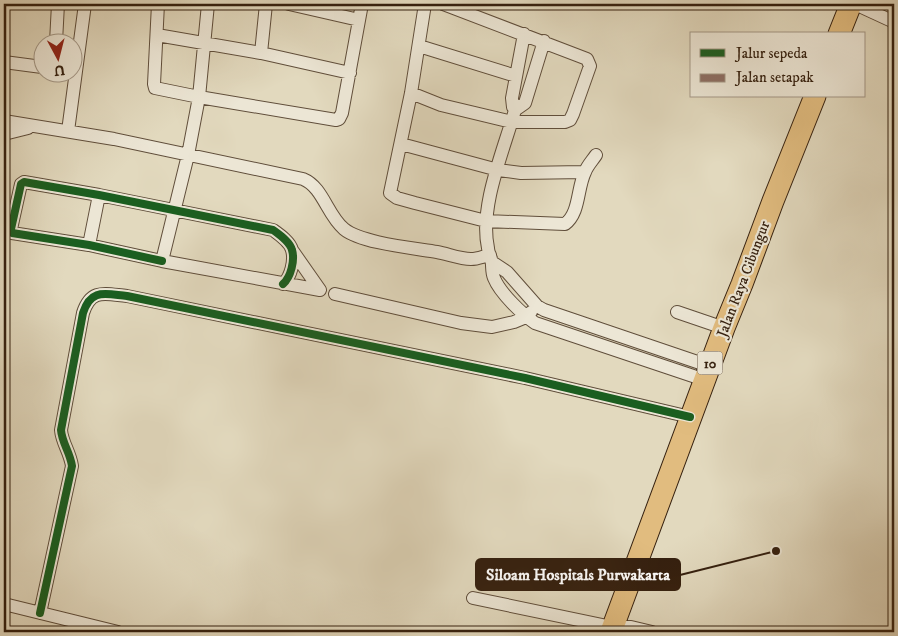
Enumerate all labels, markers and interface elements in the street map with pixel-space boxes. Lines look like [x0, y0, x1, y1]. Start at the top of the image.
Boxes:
north arrow [32, 32, 82, 82]
legend [690, 32, 866, 98]
text: Jalur sepeda [734, 44, 808, 63]
text: U [53, 60, 66, 80]
text: Jalan setapak [734, 68, 814, 87]
street label: Jalan Raya Cibungur [712, 218, 775, 342]
road number: 10 [698, 352, 722, 374]
callout: Siloam Hospitals Purwakarta [476, 559, 680, 590]
text: Siloam Hospitals Purwakarta [486, 565, 671, 585]

